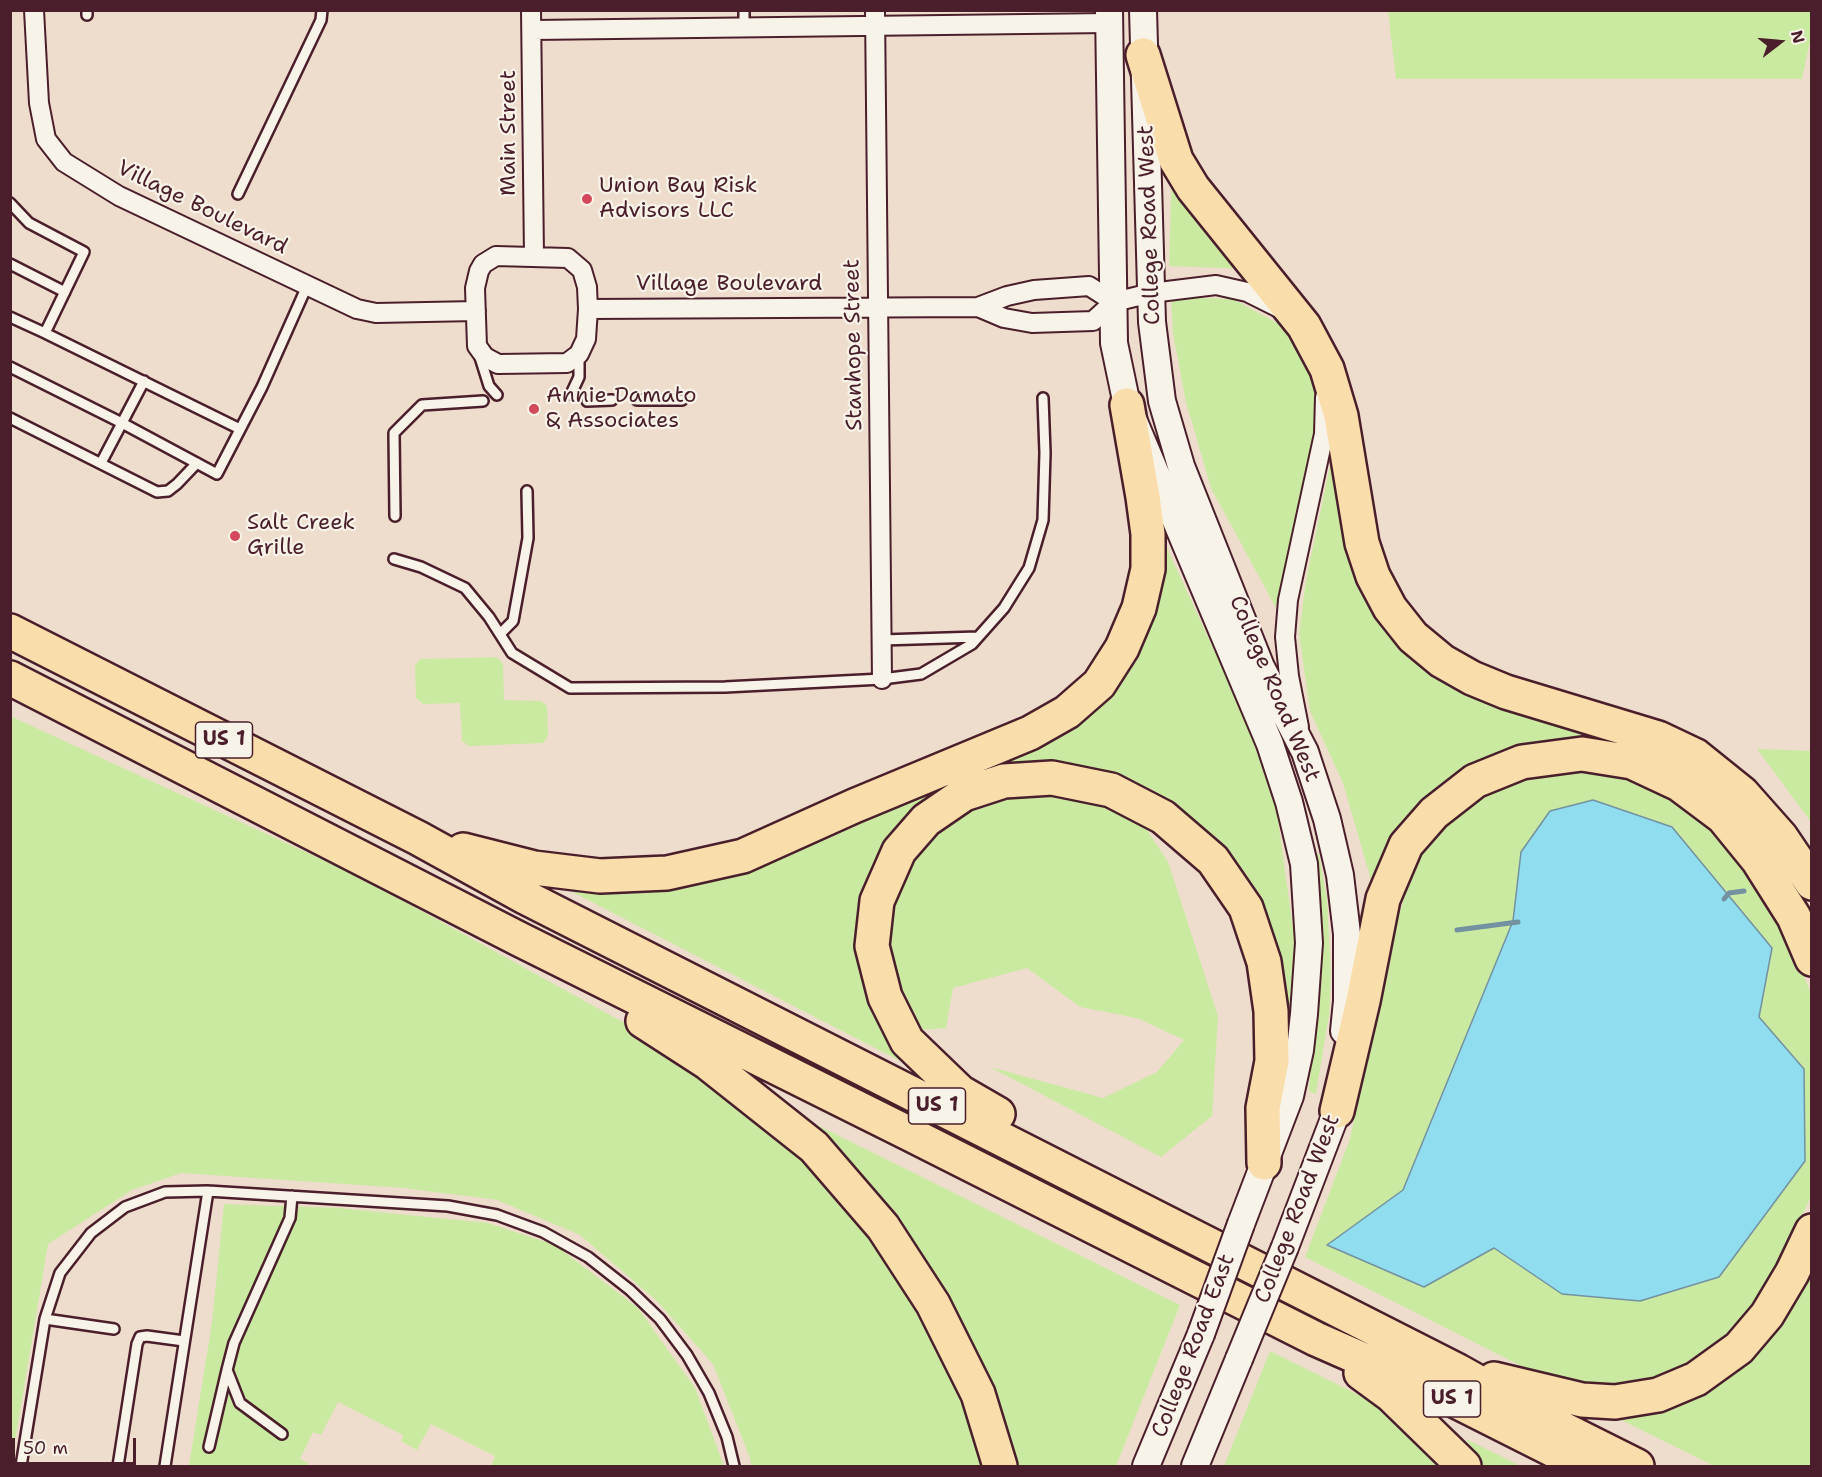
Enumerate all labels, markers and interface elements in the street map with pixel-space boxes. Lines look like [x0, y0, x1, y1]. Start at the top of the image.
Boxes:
north arrow [1750, 12, 1810, 72]
text: N [1786, 28, 1810, 46]
street label: Main Street [496, 70, 522, 196]
street label: College Road West [1133, 125, 1167, 325]
street label: Village Boulevard [112, 155, 292, 261]
place label: Union Bay Risk Advisors LLC [599, 173, 757, 224]
marker: Union Bay Risk Advisors LLC [580, 192, 594, 206]
street label: Stanhope Street [839, 259, 869, 431]
street label: Village Boulevard [636, 271, 822, 297]
place label: Annie Damato & Associates [546, 383, 697, 434]
marker: Annie Damato & Associates [527, 402, 541, 416]
place label: Salt Creek Grille [247, 510, 355, 562]
marker: Salt Creek Grille [228, 529, 242, 543]
street label: College Road West [1223, 592, 1325, 786]
road number: US 1 [196, 722, 252, 758]
road number: US 1 [908, 1088, 966, 1124]
street label: College Road West [1250, 1111, 1346, 1307]
street label: College Road East [1147, 1250, 1241, 1442]
road number: US 1 [1424, 1381, 1480, 1417]
scale bar [15, 1426, 140, 1464]
text: 50 m [23, 1436, 68, 1460]

